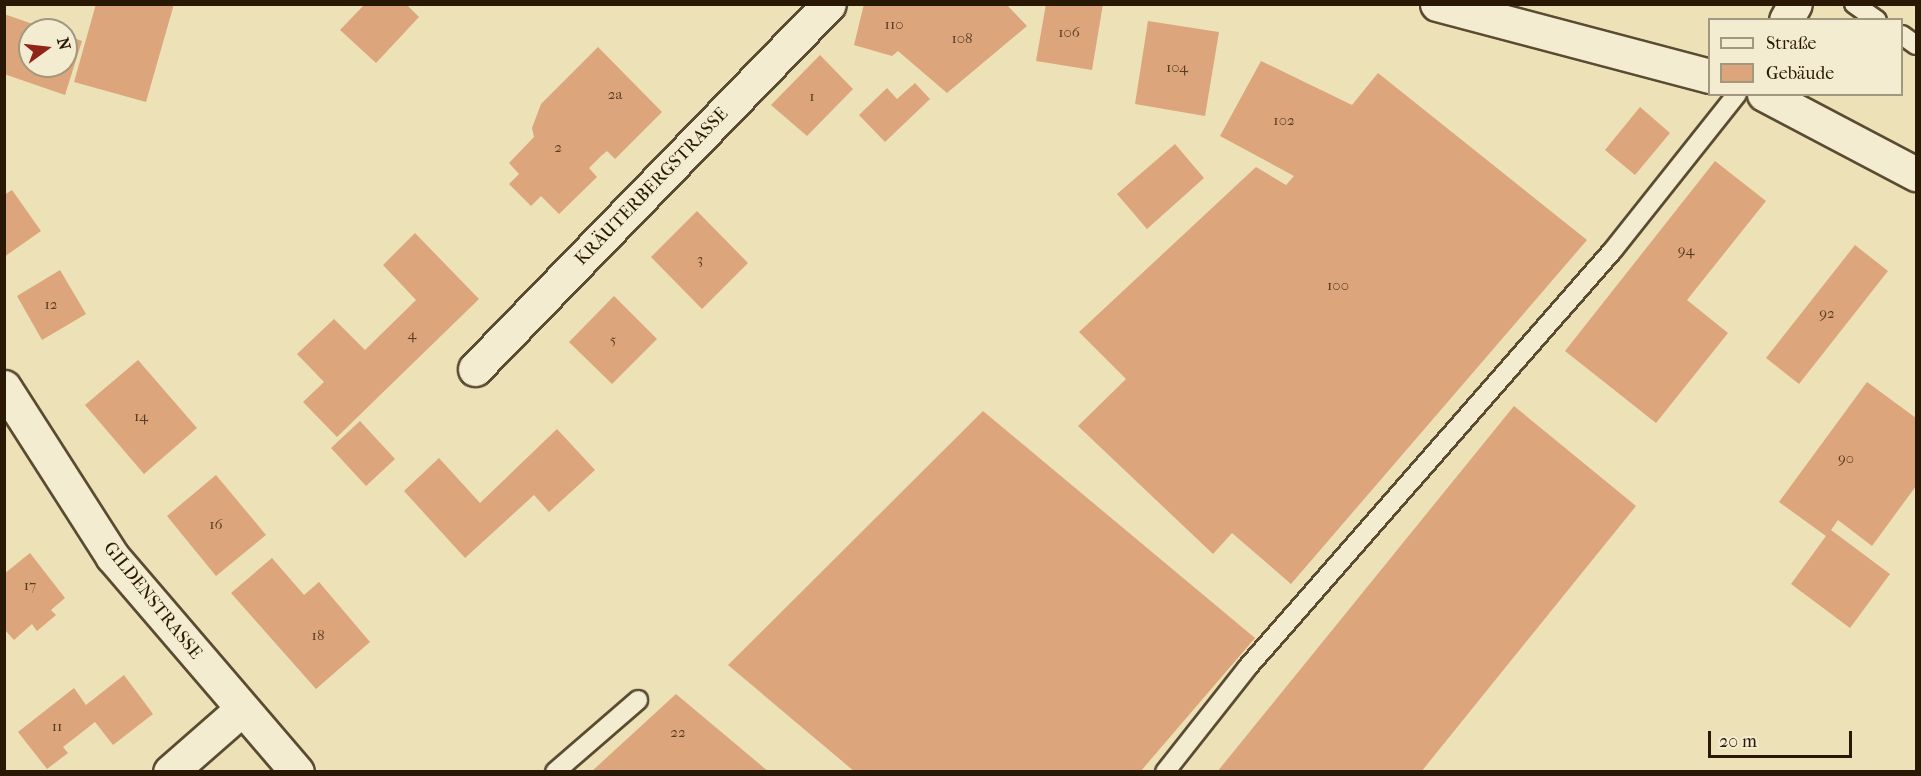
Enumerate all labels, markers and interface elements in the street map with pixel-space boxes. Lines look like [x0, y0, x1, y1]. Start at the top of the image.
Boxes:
house number: 110 [885, 16, 903, 34]
north arrow [18, 18, 78, 78]
legend [1708, 18, 1903, 96]
house number: 106 [1058, 24, 1080, 42]
house number: 108 [951, 30, 973, 48]
text: Straße [1766, 33, 1816, 54]
text: N [53, 35, 75, 52]
house number: 104 [1166, 59, 1188, 77]
text: Gebäude [1766, 63, 1834, 84]
house number: 2a [608, 86, 622, 104]
house number: 1 [809, 88, 815, 106]
street label: KRÄUTERBERGSTRASSE [571, 104, 733, 270]
house number: 102 [1273, 112, 1295, 130]
house number: 2 [554, 139, 562, 157]
house number: 94 [1678, 242, 1694, 260]
house number: 3 [697, 251, 703, 269]
house number: 100 [1327, 277, 1349, 295]
house number: 12 [44, 296, 58, 314]
house number: 92 [1819, 305, 1835, 323]
house number: 4 [408, 326, 416, 344]
house number: 5 [610, 331, 616, 349]
house number: 14 [134, 408, 148, 426]
house number: 90 [1838, 450, 1854, 468]
house number: 16 [209, 516, 223, 534]
street label: GILDENSTRASSE [98, 538, 206, 664]
house number: 17 [24, 577, 36, 595]
house number: 18 [312, 627, 324, 645]
house number: 11 [52, 718, 62, 736]
scale bar [1711, 719, 1855, 757]
house number: 22 [670, 724, 686, 742]
text: 20 m [1719, 731, 1757, 752]

